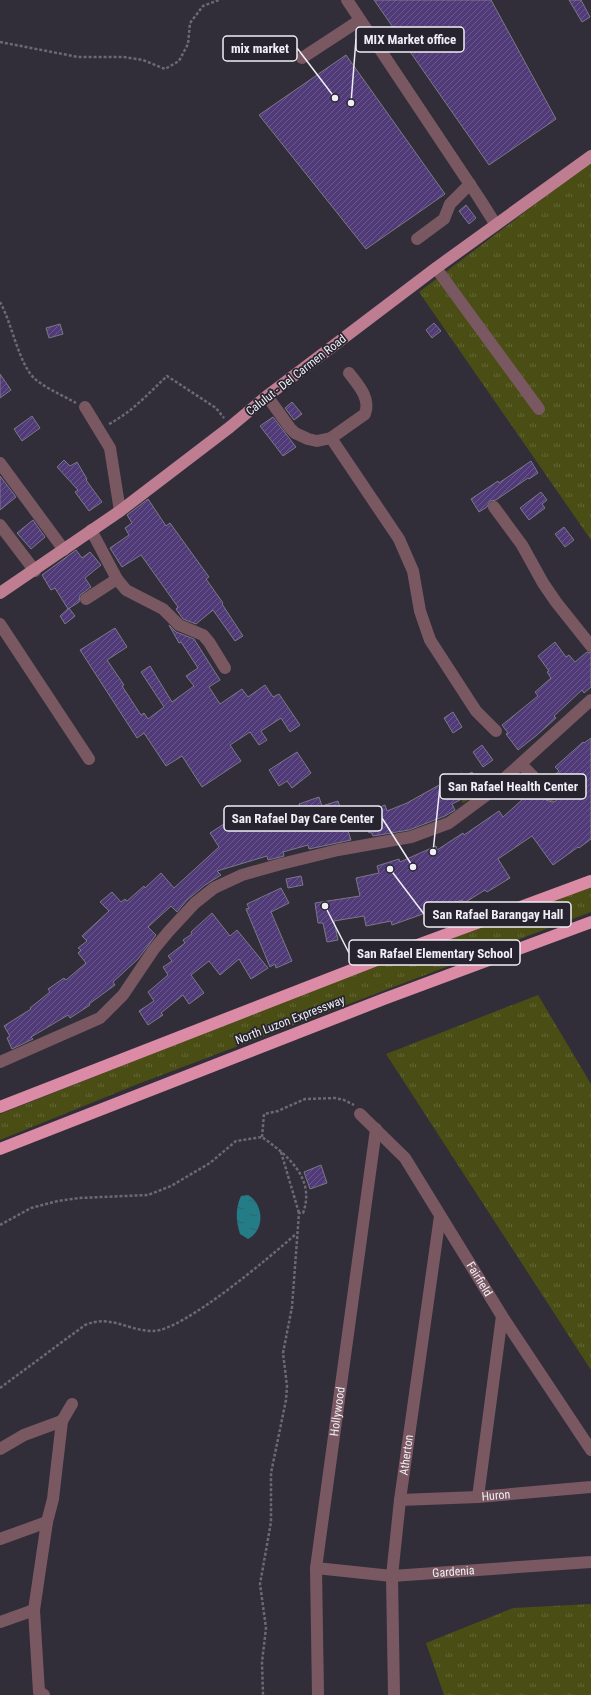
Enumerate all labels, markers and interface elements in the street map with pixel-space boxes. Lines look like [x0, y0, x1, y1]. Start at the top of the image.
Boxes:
callout: MIX Market office [356, 27, 464, 52]
text: MIX Market office [364, 32, 456, 47]
callout: mix market [223, 36, 297, 61]
text: mix market [231, 41, 289, 56]
street label: Calulut - Del Carmen Road [243, 332, 349, 418]
callout: San Rafael Health Center [440, 774, 586, 799]
text: San Rafael Health Center [448, 779, 579, 794]
callout: San Rafael Day Care Center [224, 806, 382, 831]
text: San Rafael Day Care Center [232, 811, 375, 826]
callout: San Rafael Barangay Hall [424, 902, 571, 927]
text: San Rafael Barangay Hall [433, 907, 563, 922]
callout: San Rafael Elementary School [349, 940, 520, 965]
text: San Rafael Elementary School [357, 946, 513, 961]
street label: North Luzon Expressway [233, 993, 347, 1047]
street label: Fairfield [463, 1259, 495, 1299]
street label: Hollywood [327, 1386, 348, 1437]
street label: Atherton [397, 1433, 416, 1476]
street label: Huron [481, 1487, 511, 1504]
street label: Gardenia [432, 1563, 475, 1580]

